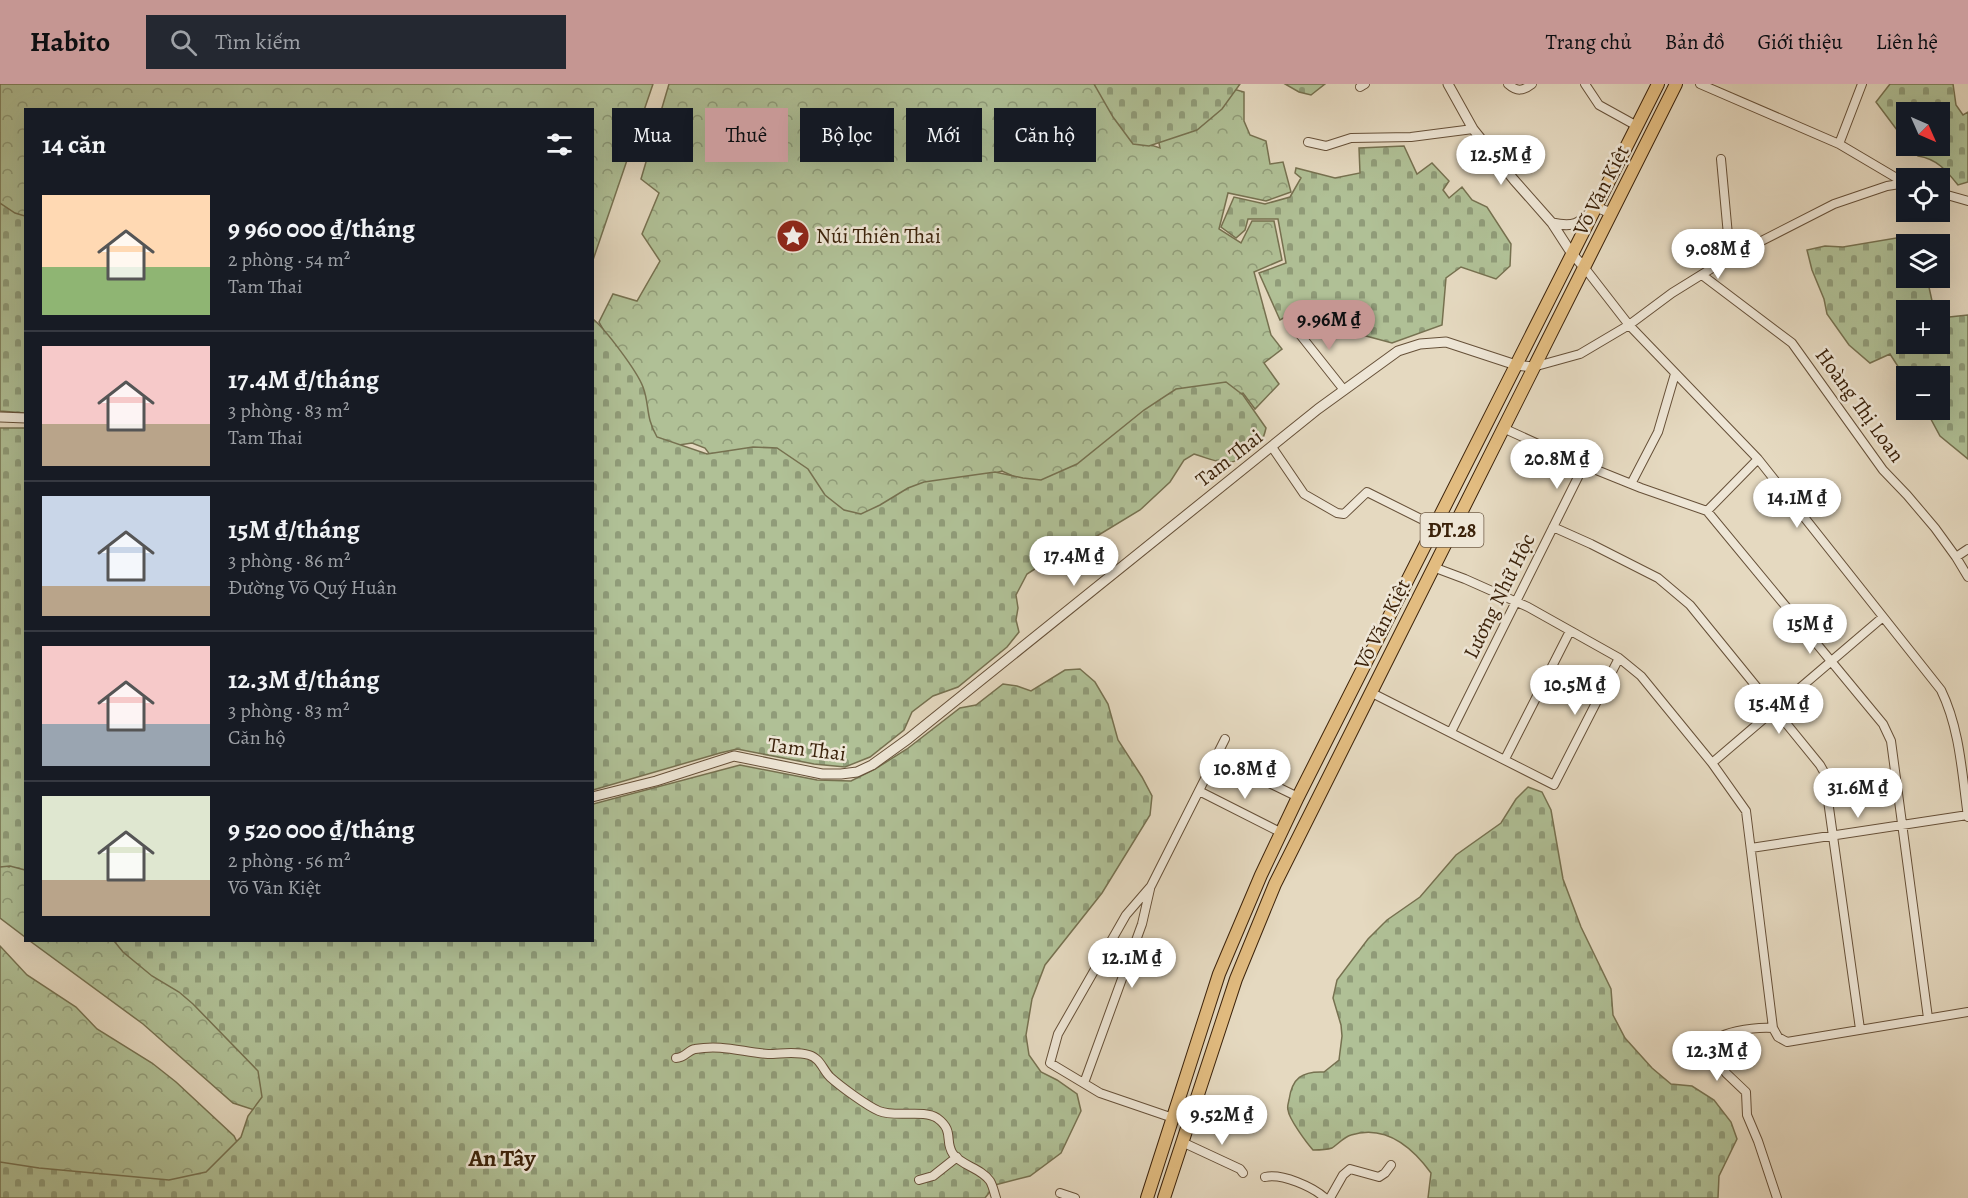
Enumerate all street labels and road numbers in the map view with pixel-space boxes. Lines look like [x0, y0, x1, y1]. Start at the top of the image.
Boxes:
street label: Võ Văn Kiệt [1566, 140, 1636, 241]
street label: Hoàng Thị Loan [1809, 342, 1911, 468]
street label: Tam Thai [1190, 423, 1269, 493]
road number: ĐT.28 [1420, 513, 1484, 547]
street label: Lương Nhữ Hộc [1457, 529, 1541, 663]
street label: Võ Văn Kiệt [1347, 574, 1417, 675]
street label: Tam Thai [766, 730, 848, 768]

